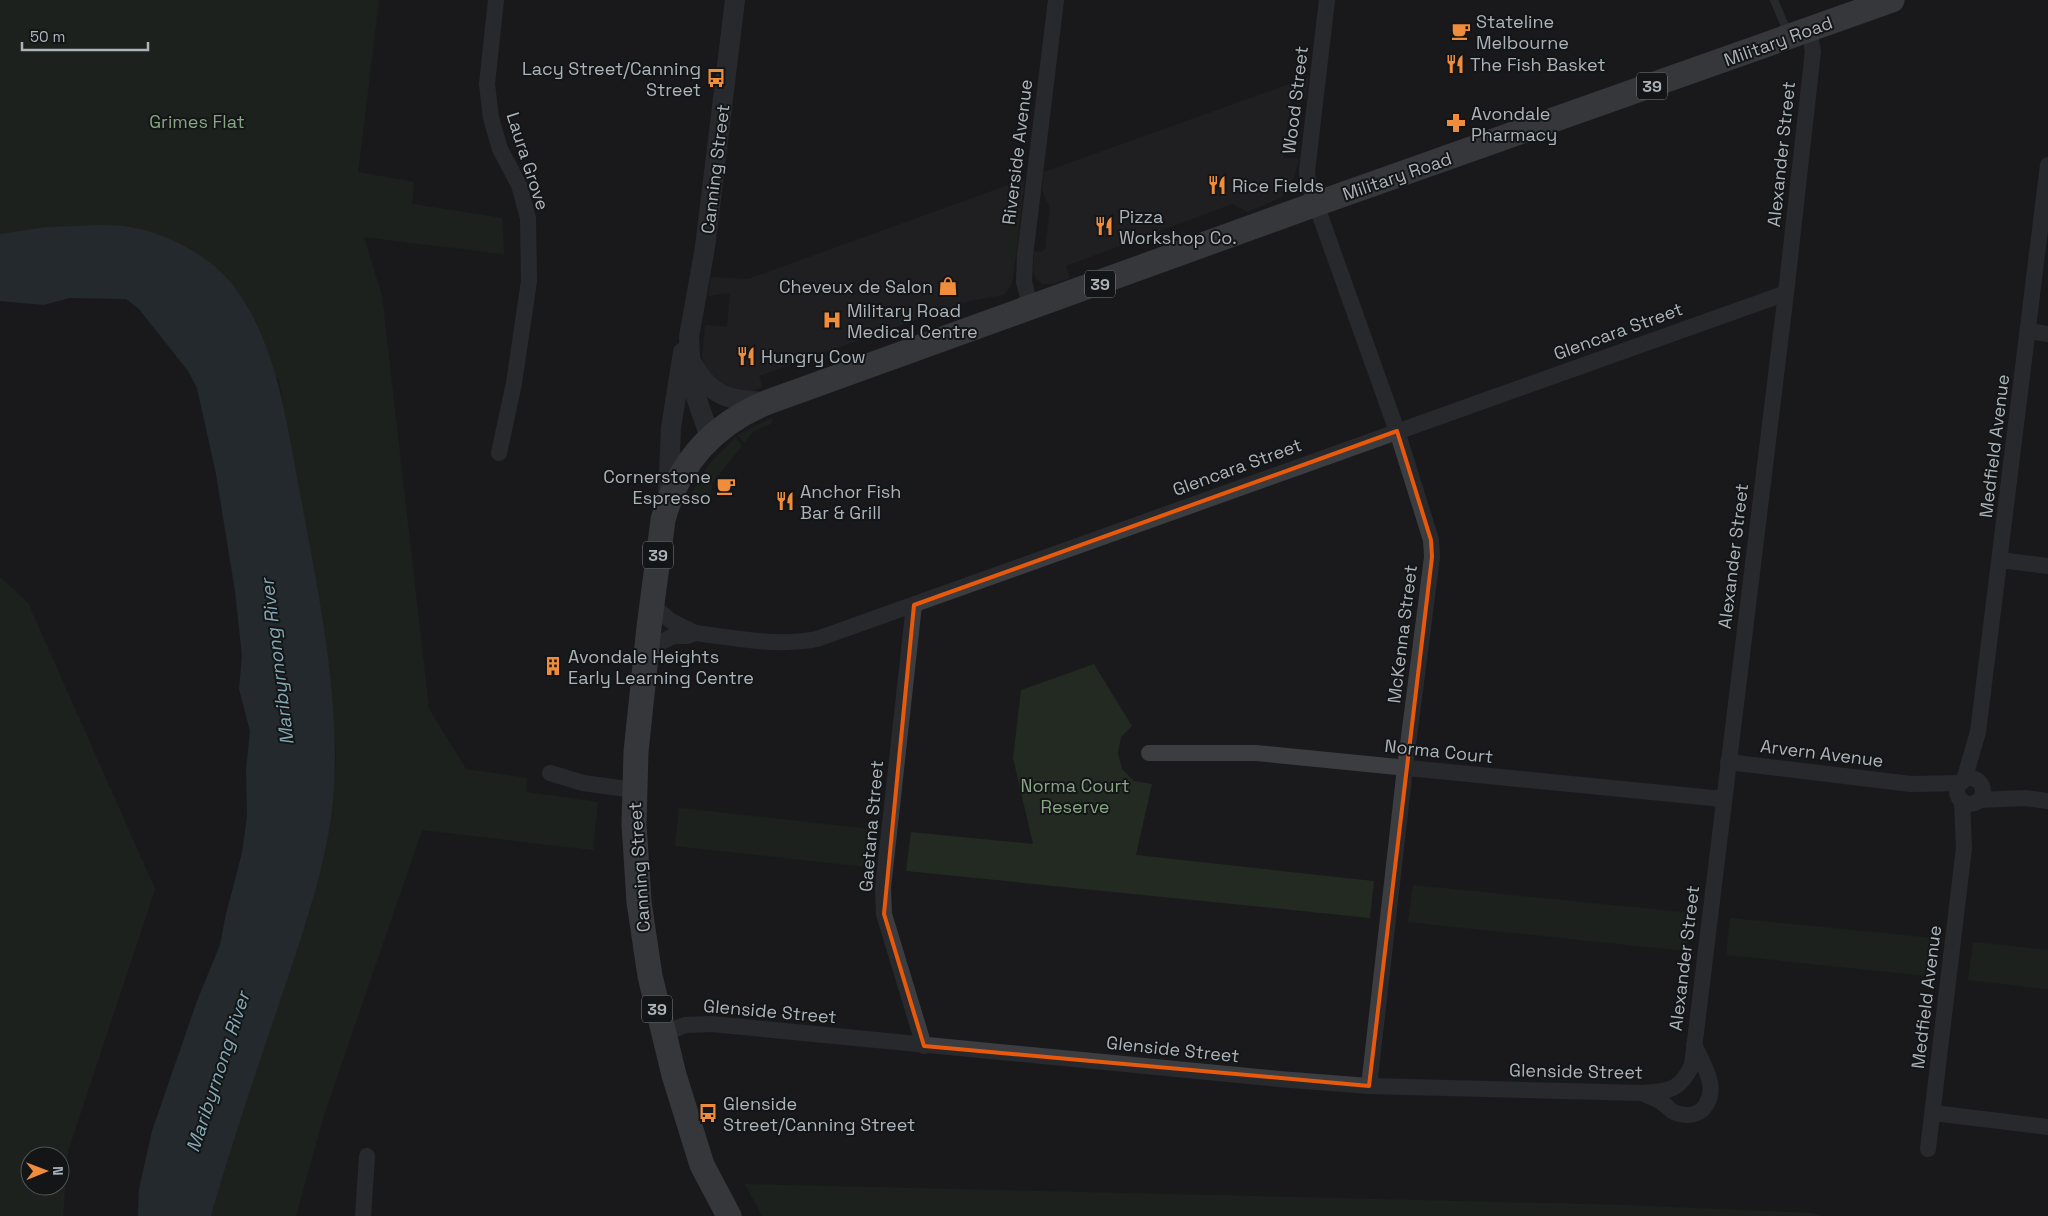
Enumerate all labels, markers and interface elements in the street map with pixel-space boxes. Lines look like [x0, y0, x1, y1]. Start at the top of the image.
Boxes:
place label: Stateline Melbourne [1476, 10, 1569, 54]
street label: Military Road [1721, 11, 1835, 71]
scale bar [22, 20, 149, 52]
cafe icon: Stateline Melbourne [1450, 20, 1472, 42]
text: 50 m [30, 27, 65, 46]
street label: Wood Street [1277, 45, 1313, 155]
restaurant icon: The Fish Basket [1444, 53, 1466, 75]
place label: The Fish Basket [1470, 53, 1606, 76]
place label: Lacy Street/Canning Street [522, 57, 701, 101]
bus stop icon: Lacy Street/Canning Street [705, 67, 727, 89]
road number: 39 [1637, 72, 1667, 100]
street label: Riverside Avenue [997, 78, 1037, 226]
street label: Alexander Street [1762, 80, 1800, 228]
place label: Avondale Pharmacy [1471, 102, 1557, 146]
street label: Canning Street [696, 103, 734, 235]
street label: Laura Grove [501, 109, 555, 213]
park label: Grimes Flat [149, 110, 245, 133]
pharmacy icon: Avondale Pharmacy [1445, 112, 1467, 134]
street label: Military Road [1339, 147, 1455, 205]
restaurant icon: Rice Fields [1206, 174, 1228, 196]
place label: Rice Fields [1232, 174, 1324, 197]
place label: Pizza Workshop Co. [1119, 205, 1237, 249]
restaurant icon: Pizza Workshop Co. [1093, 215, 1115, 237]
road number: 39 [1085, 270, 1115, 298]
place label: Cheveux de Salon [779, 275, 933, 298]
shop icon: Cheveux de Salon [937, 275, 959, 297]
street label: Glencara Street [1550, 297, 1686, 365]
place label: Military Road Medical Centre [847, 299, 978, 343]
hospital icon: Military Road Medical Centre [821, 309, 843, 331]
restaurant icon: Hungry Cow [735, 345, 757, 367]
place label: Hungry Cow [761, 345, 866, 368]
street label: Medfield Avenue [1974, 373, 2014, 519]
street label: Glencara Street [1169, 433, 1305, 501]
place label: Cornerstone Espresso [603, 465, 711, 509]
cafe icon: Cornerstone Espresso [715, 475, 737, 497]
place label: Anchor Fish Bar & Grill [800, 480, 901, 524]
street label: Alexander Street [1713, 482, 1753, 630]
restaurant icon: Anchor Fish Bar & Grill [774, 490, 796, 512]
road number: 39 [643, 542, 673, 568]
street label: McKenna Street [1382, 563, 1422, 705]
water label: Maribyrnong River [254, 576, 300, 747]
place label: Avondale Heights Early Learning Centre [568, 645, 754, 689]
building icon: Avondale Heights Early Learning Centre [542, 655, 564, 677]
street label: Norma Court [1384, 734, 1494, 768]
street label: Arvern Avenue [1759, 734, 1885, 772]
street label: Gaetana Street [854, 759, 888, 893]
park label: Norma Court Reserve [1020, 774, 1130, 818]
street label: Canning Street [623, 801, 655, 933]
street label: Alexander Street [1664, 884, 1704, 1032]
street label: Medfield Avenue [1906, 924, 1946, 1070]
water label: Maribyrnong River [180, 987, 256, 1155]
street label: Glenside Street [702, 994, 838, 1028]
road number: 39 [642, 996, 672, 1022]
street label: Glenside Street [1105, 1031, 1241, 1067]
street label: Glenside Street [1509, 1058, 1643, 1084]
place label: Glenside Street/Canning Street [723, 1092, 915, 1136]
bus stop icon: Glenside Street/Canning Street [697, 1102, 719, 1124]
north arrow [20, 1146, 70, 1196]
text: N [49, 1166, 67, 1176]

